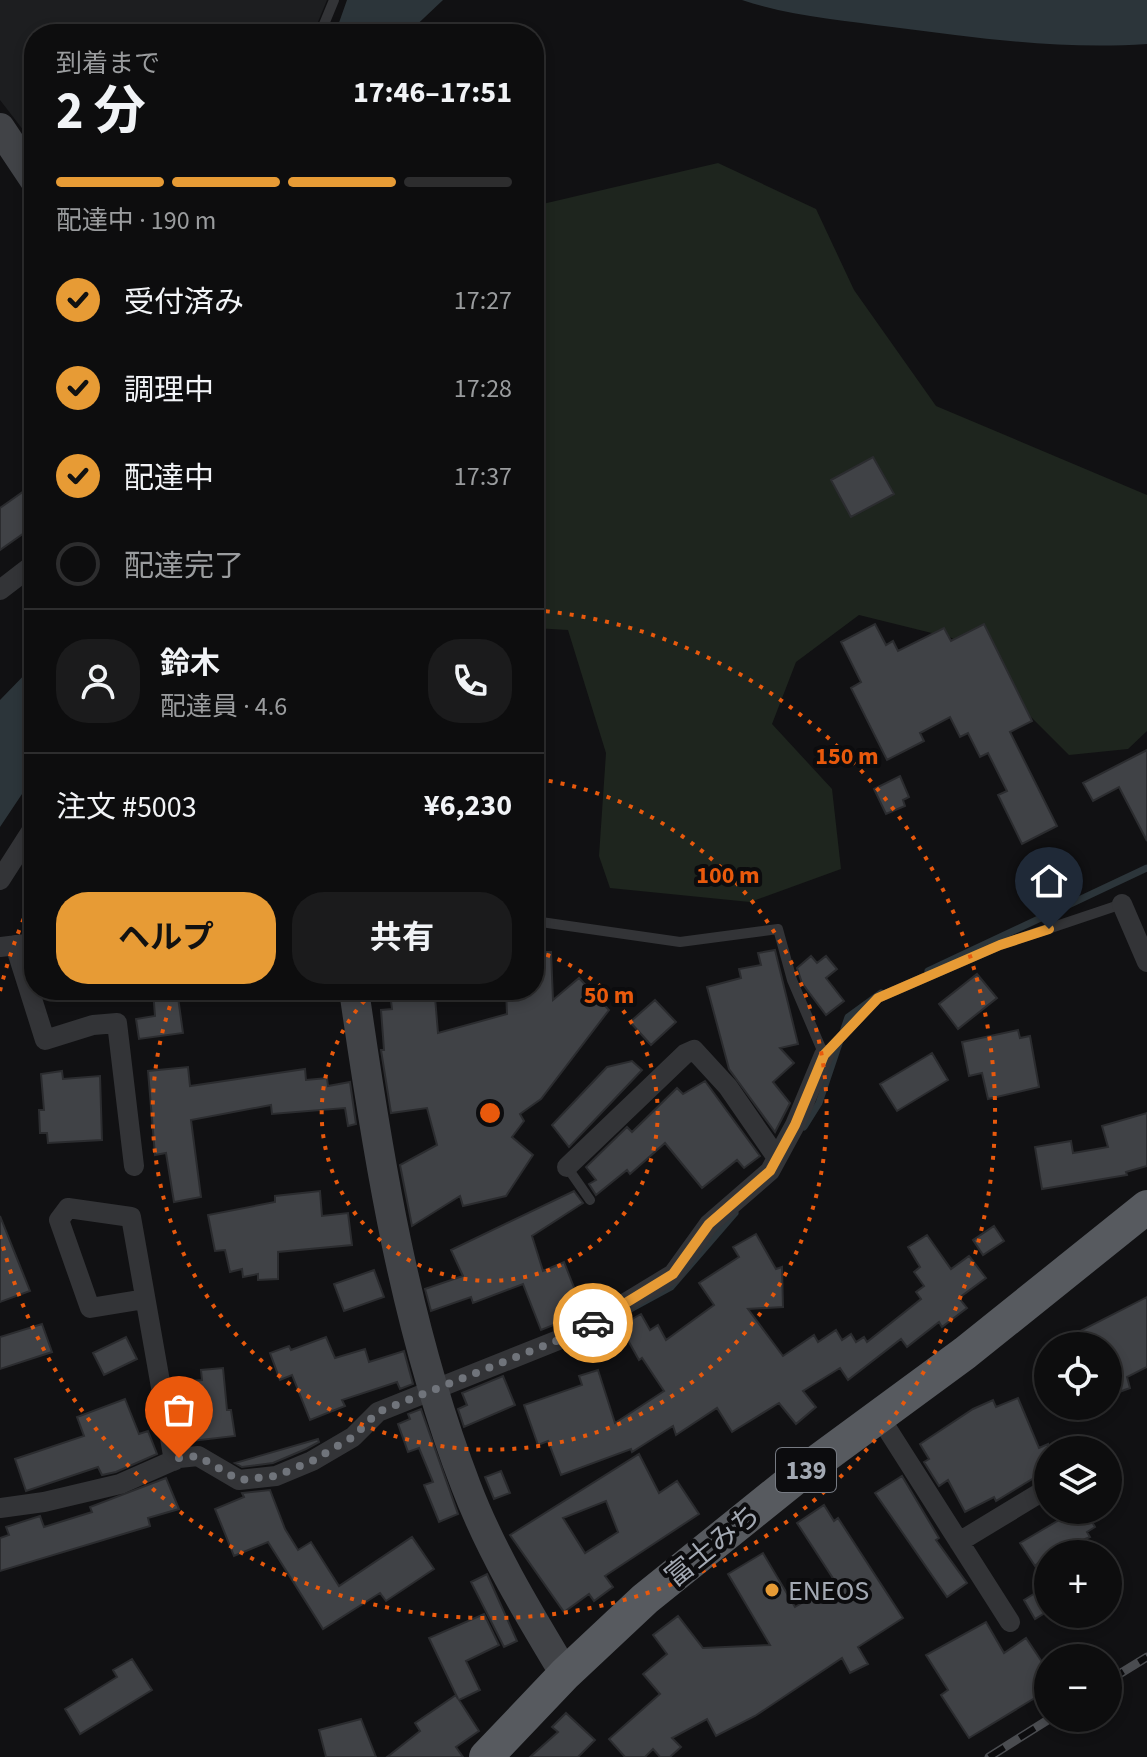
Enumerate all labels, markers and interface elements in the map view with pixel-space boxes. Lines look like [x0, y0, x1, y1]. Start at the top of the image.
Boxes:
text: 到着まで [56, 45, 160, 82]
text: 17:46–17:51 [353, 71, 512, 114]
text: 2 分 [56, 75, 146, 149]
text: 配達中 · 190 m [56, 202, 216, 239]
icon: check [56, 278, 100, 322]
text: 受付済み [124, 281, 244, 324]
text: 17:27 [454, 282, 512, 319]
icon: check [56, 366, 100, 410]
text: 調理中 [124, 369, 214, 412]
text: 17:28 [454, 370, 512, 407]
icon: check [56, 454, 100, 498]
text: 配達中 [124, 457, 214, 500]
text: 17:37 [454, 458, 512, 495]
text: 配達完了 [124, 545, 244, 588]
button: person [56, 639, 140, 723]
button: phone [428, 639, 512, 723]
text: 鈴木 [160, 642, 220, 685]
text: 配達員 · 4.6 [160, 688, 287, 725]
text: 150 m [815, 739, 879, 774]
text: ¥6,230 [424, 784, 512, 827]
text: 注文 #5003 [56, 786, 197, 829]
pin [1015, 847, 1083, 929]
text: 100 m [696, 858, 760, 893]
icon: home [1027, 859, 1071, 903]
button: ヘルプ [56, 892, 276, 984]
button: 共有 [292, 892, 512, 984]
text: 50 m [584, 978, 634, 1013]
centre of rings [476, 1099, 504, 1127]
courier [553, 1283, 633, 1363]
icon: car [571, 1301, 615, 1345]
map controls [1034, 1332, 1122, 1732]
button: locate [1034, 1332, 1122, 1420]
pin [145, 1376, 213, 1458]
icon: bag [157, 1388, 201, 1432]
button: layers [1034, 1436, 1122, 1524]
road number: 139 [776, 1448, 836, 1492]
street label: 富士みち [657, 1495, 769, 1597]
button: + [1034, 1540, 1122, 1628]
place label: ENEOS [788, 1571, 869, 1611]
marker: ENEOS [763, 1581, 781, 1599]
button: − [1034, 1644, 1122, 1732]

